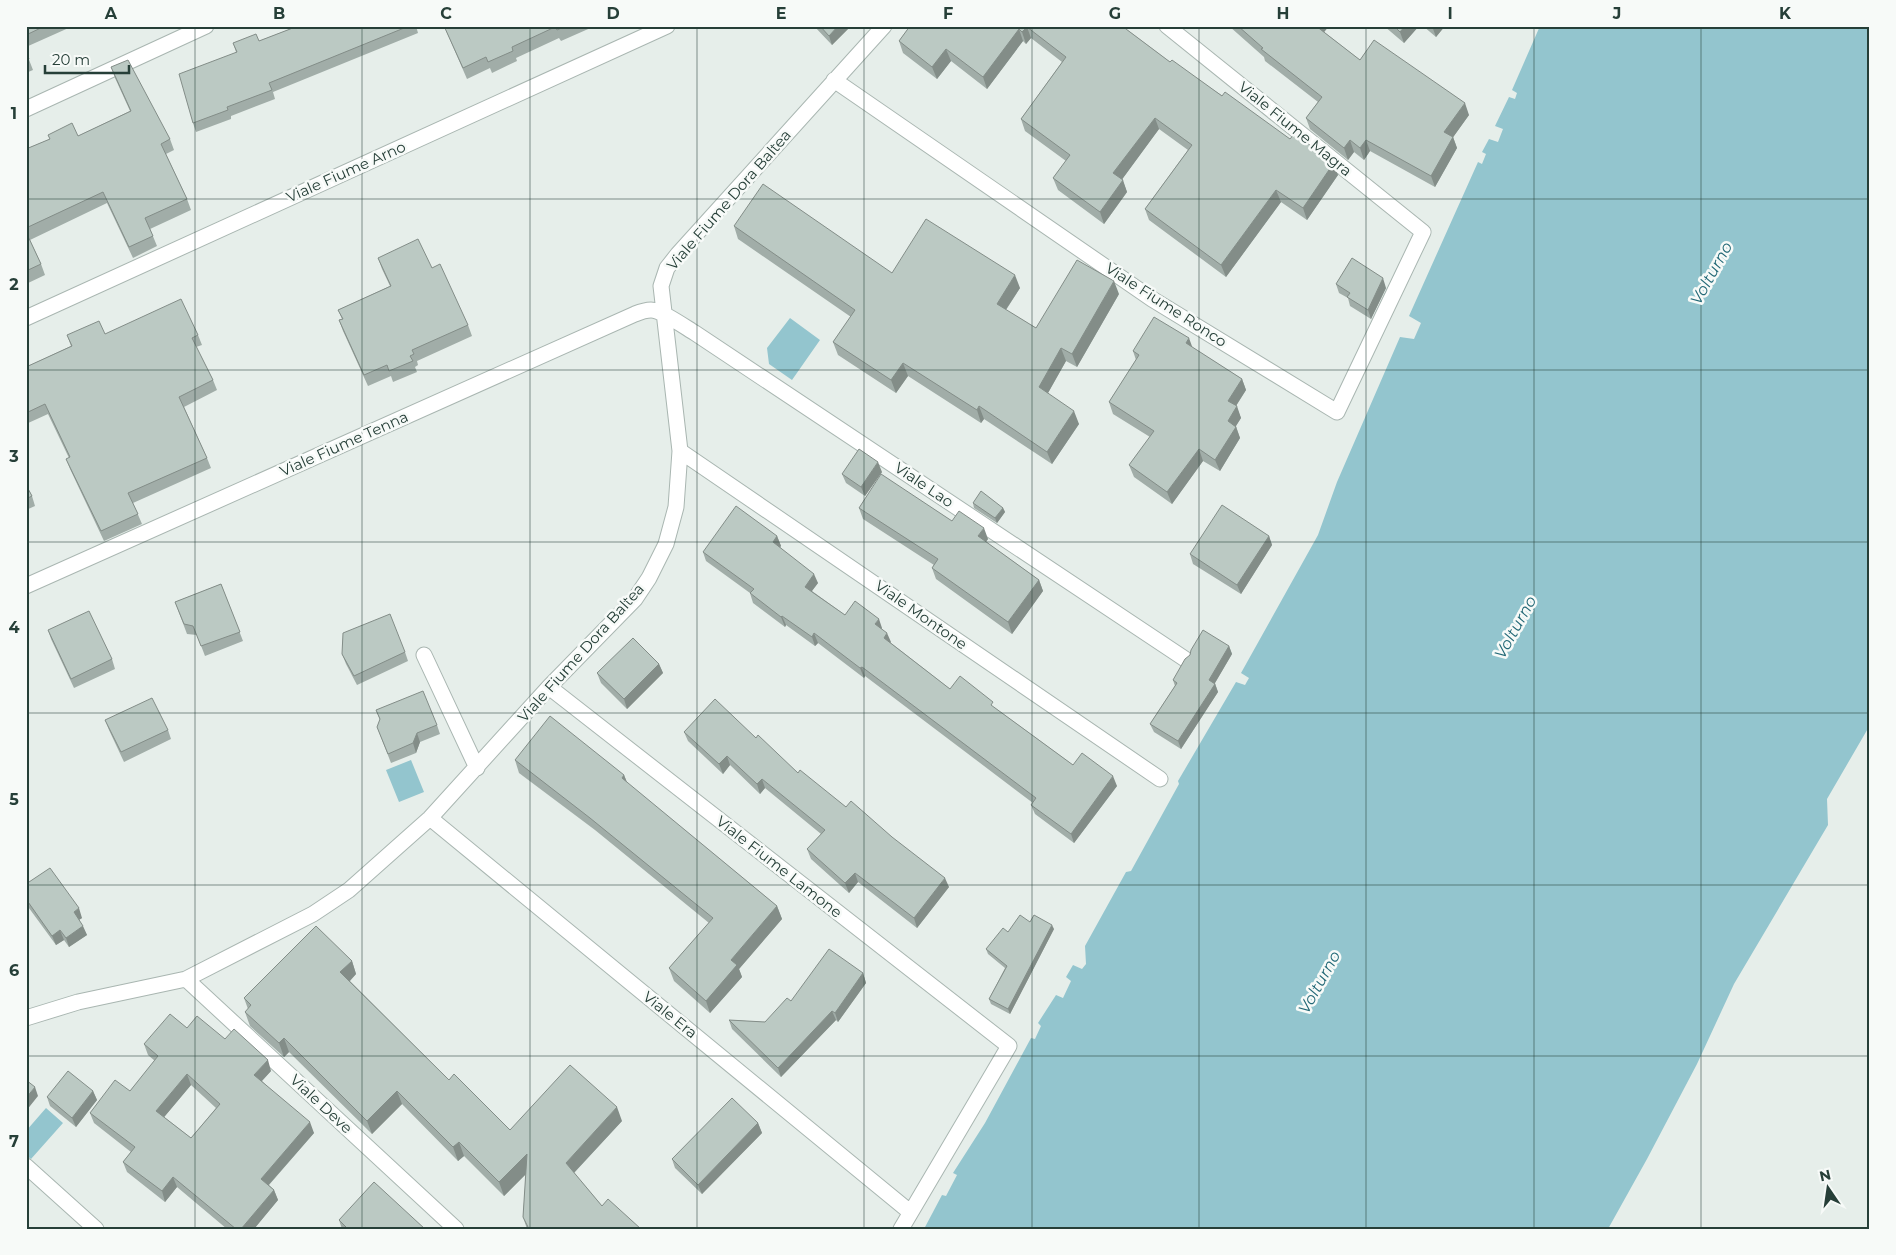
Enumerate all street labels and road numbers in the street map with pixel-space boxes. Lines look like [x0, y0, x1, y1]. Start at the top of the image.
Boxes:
street label: Viale Fiume Magra [1235, 77, 1356, 180]
street label: Viale Fiume Dora Baltea [662, 125, 795, 274]
street label: Viale Fiume Arno [283, 137, 409, 206]
street label: Viale Fiume Ronco [1102, 258, 1230, 351]
street label: Viale Fiume Tenna [277, 407, 411, 480]
street label: Viale Lao [891, 458, 957, 511]
street label: Viale Montone [871, 576, 971, 653]
street label: Viale Fiume Dora Baltea [513, 579, 648, 726]
street label: Viale Fiume Lamone [712, 811, 846, 922]
street label: Viale Era [639, 987, 701, 1042]
street label: Viale Deve [286, 1070, 356, 1137]

